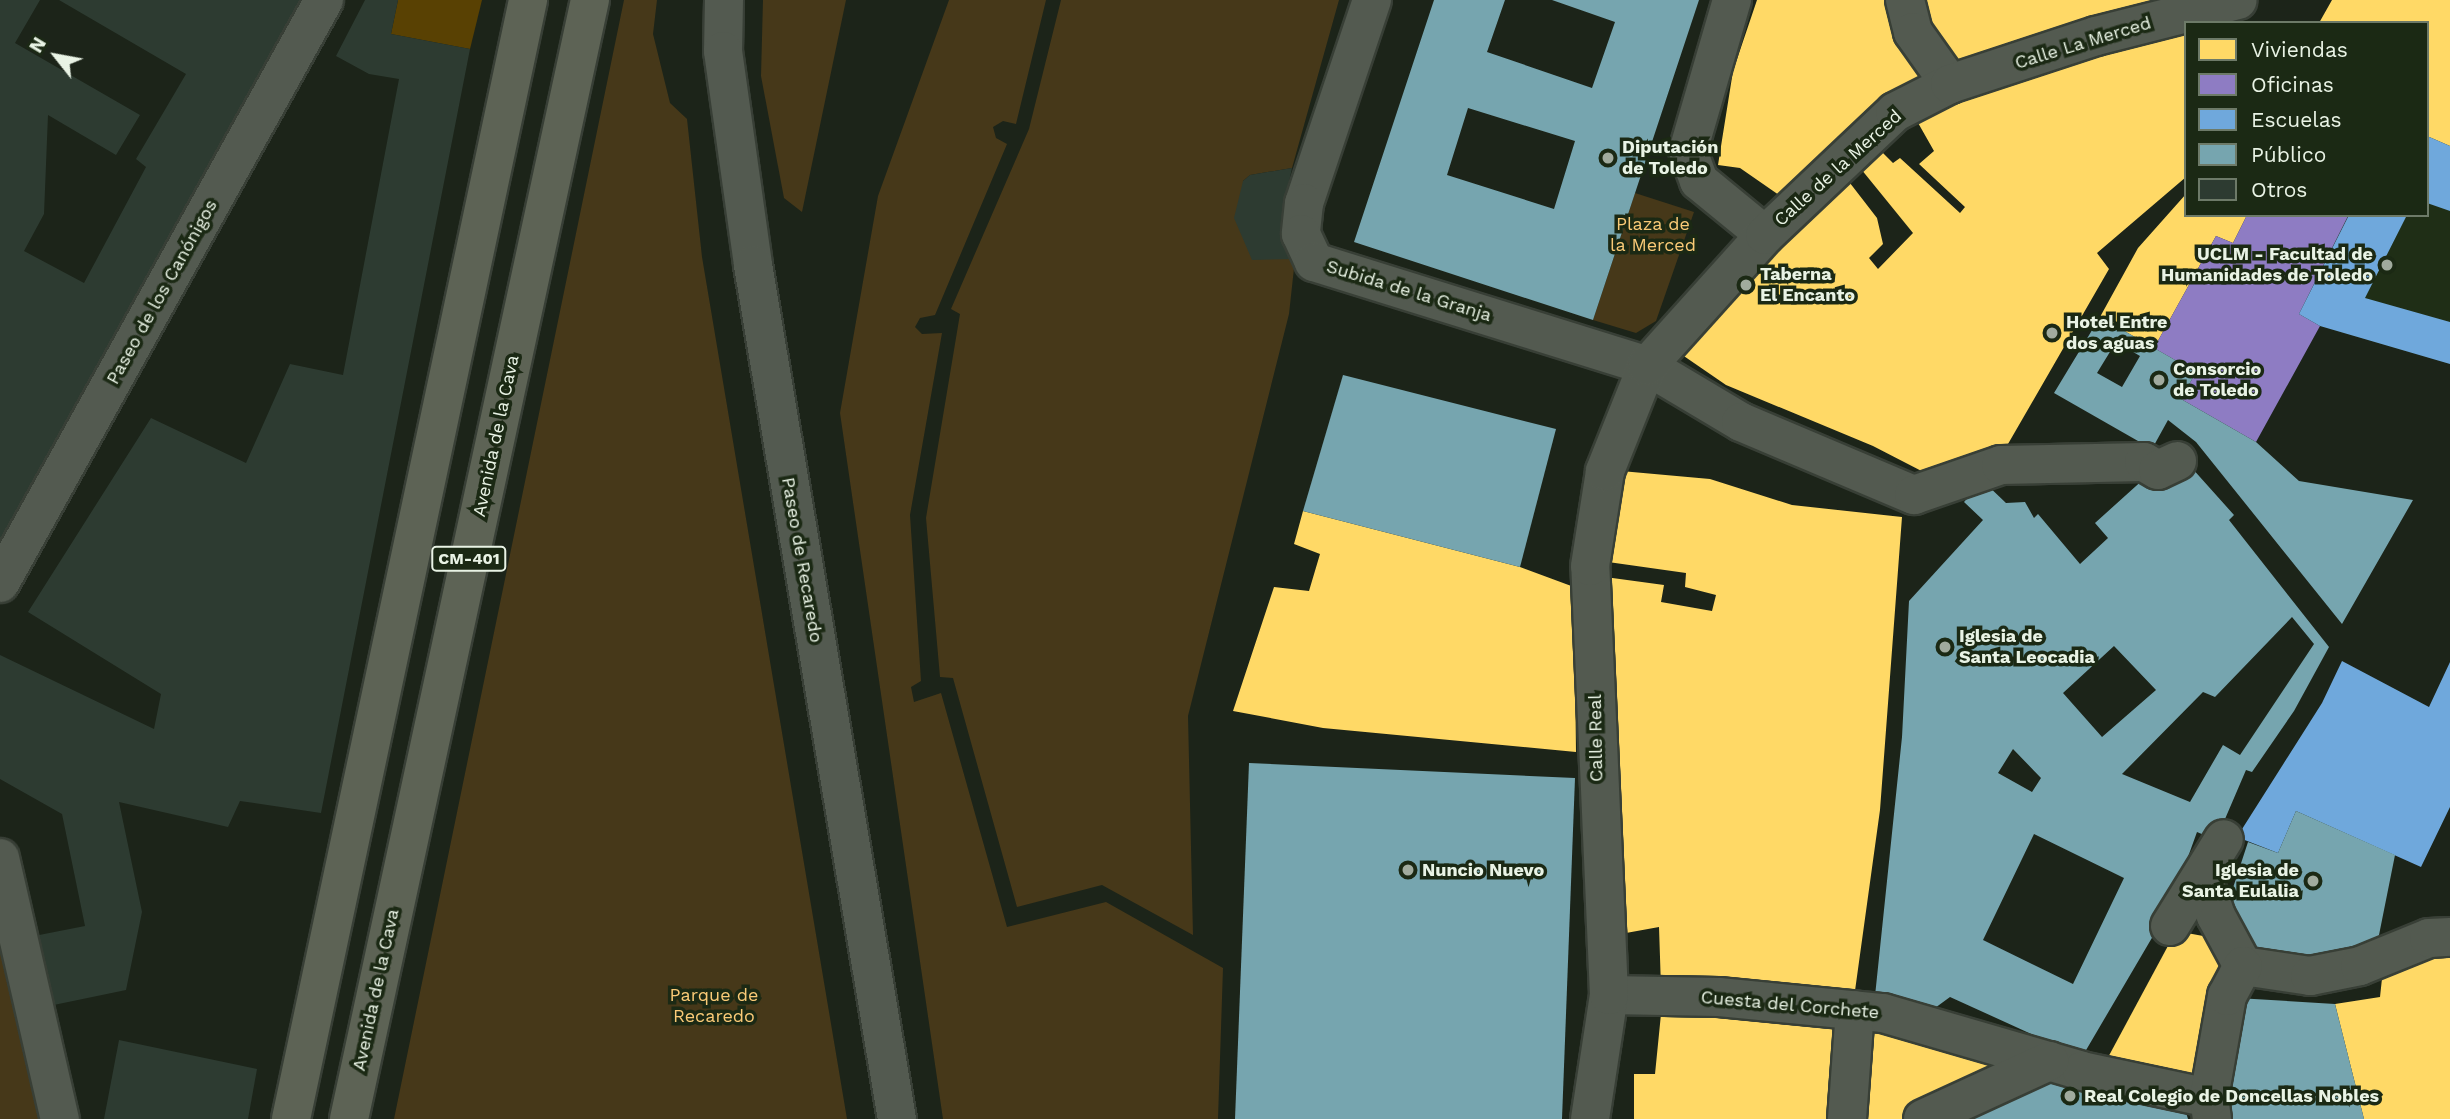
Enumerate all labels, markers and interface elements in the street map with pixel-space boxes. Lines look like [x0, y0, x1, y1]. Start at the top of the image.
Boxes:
street label: Calle La Merced [2012, 12, 2154, 74]
north arrow [21, 21, 91, 91]
legend [2184, 21, 2429, 217]
text: N [24, 33, 51, 57]
text: Viviendas [2251, 37, 2348, 62]
text: Oficinas [2251, 72, 2334, 97]
street label: Calle de la Merced [1770, 105, 1906, 231]
text: Escuelas [2251, 107, 2342, 132]
place label: Diputación de Toledo [1622, 137, 1718, 180]
text: Público [2251, 142, 2326, 167]
marker: Diputación de Toledo [1600, 150, 1616, 166]
text: Otros [2251, 177, 2307, 202]
street label: Paseo de los Canónigos [102, 196, 222, 388]
park label: Plaza de la Merced [1610, 214, 1696, 256]
place label: UCLM - Facultad de Humanidades de Toledo [2161, 244, 2373, 286]
street label: Subida de la Granja [1323, 255, 1495, 327]
marker: UCLM - Facultad de Humanidades de Toledo [2379, 257, 2395, 273]
place label: Taberna El Encanto [1760, 264, 1855, 306]
marker: Taberna El Encanto [1738, 277, 1754, 293]
place label: Hotel Entre dos aguas [2066, 312, 2168, 354]
marker: Hotel Entre dos aguas [2044, 325, 2060, 341]
street label: Avenida de la Cava [468, 353, 524, 519]
place label: Consorcio de Toledo [2173, 359, 2261, 402]
marker: Consorcio de Toledo [2151, 372, 2167, 388]
street label: Paseo de Recaredo [777, 476, 827, 644]
road number: CM-401 [430, 546, 508, 572]
place label: Iglesia de Santa Leocadia [1959, 626, 2095, 668]
marker: Iglesia de Santa Leocadia [1937, 639, 1953, 655]
street label: Calle Real [1584, 694, 1608, 782]
place label: Nuncio Nuevo [1422, 859, 1544, 881]
place label: Iglesia de Santa Eulalia [2182, 860, 2299, 903]
marker: Nuncio Nuevo [1400, 862, 1416, 878]
marker: Iglesia de Santa Eulalia [2305, 873, 2321, 889]
street label: Avenida de la Cava [348, 907, 404, 1073]
park label: Parque de Recaredo [670, 985, 758, 1028]
street label: Cuesta del Corchete [1699, 986, 1881, 1024]
place label: Real Colegio de Doncellas Nobles [2084, 1085, 2379, 1107]
marker: Real Colegio de Doncellas Nobles [2062, 1088, 2078, 1104]

